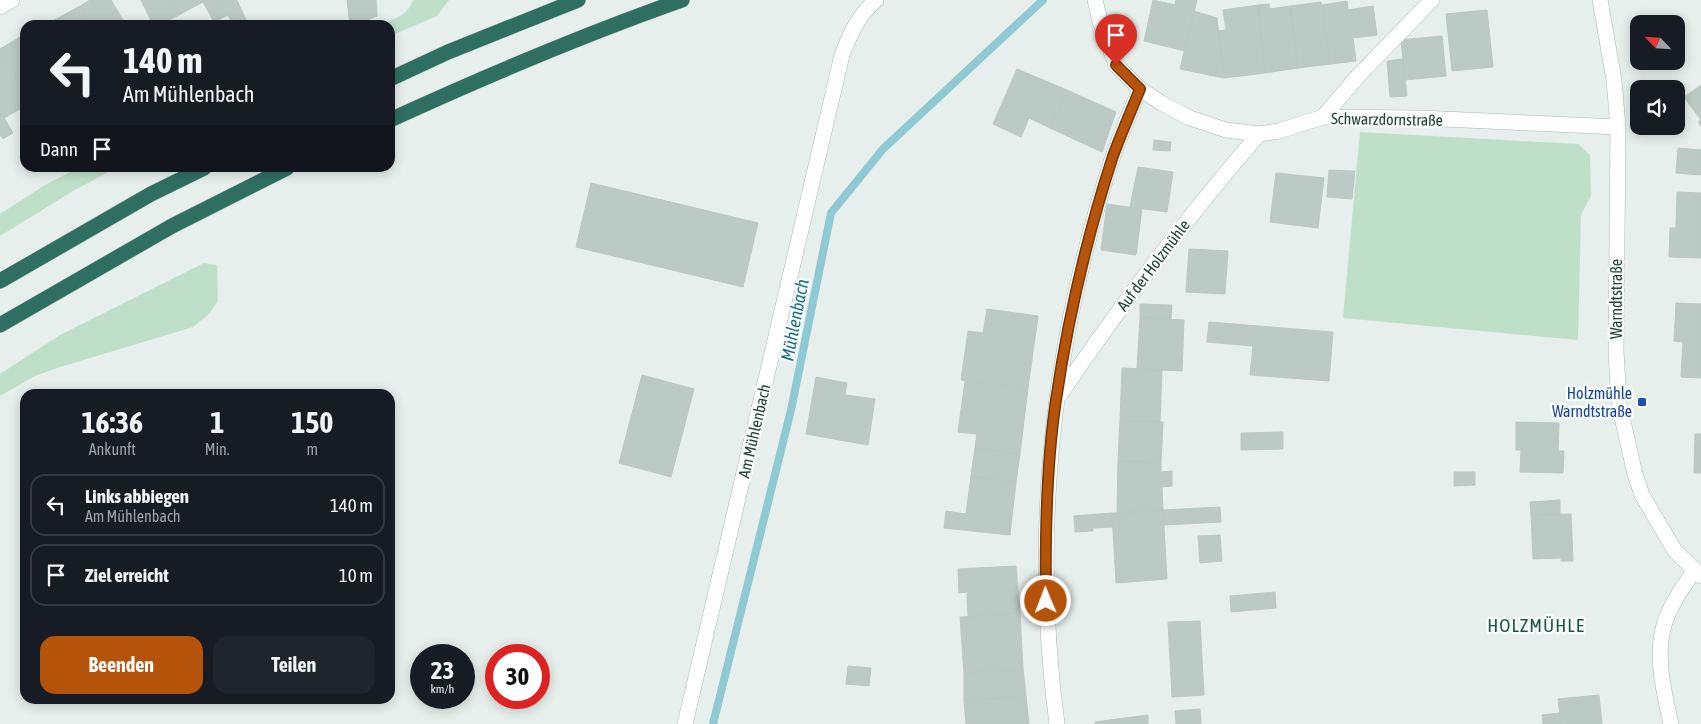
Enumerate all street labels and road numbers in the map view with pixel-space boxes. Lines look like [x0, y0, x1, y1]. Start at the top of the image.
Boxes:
street label: Schwarzdornstraße [1331, 109, 1443, 129]
street label: Auf der Holzmühle [1113, 216, 1193, 314]
street label: Warndtstraße [1607, 259, 1625, 339]
street label: Am Mühlenbach [734, 382, 774, 480]

